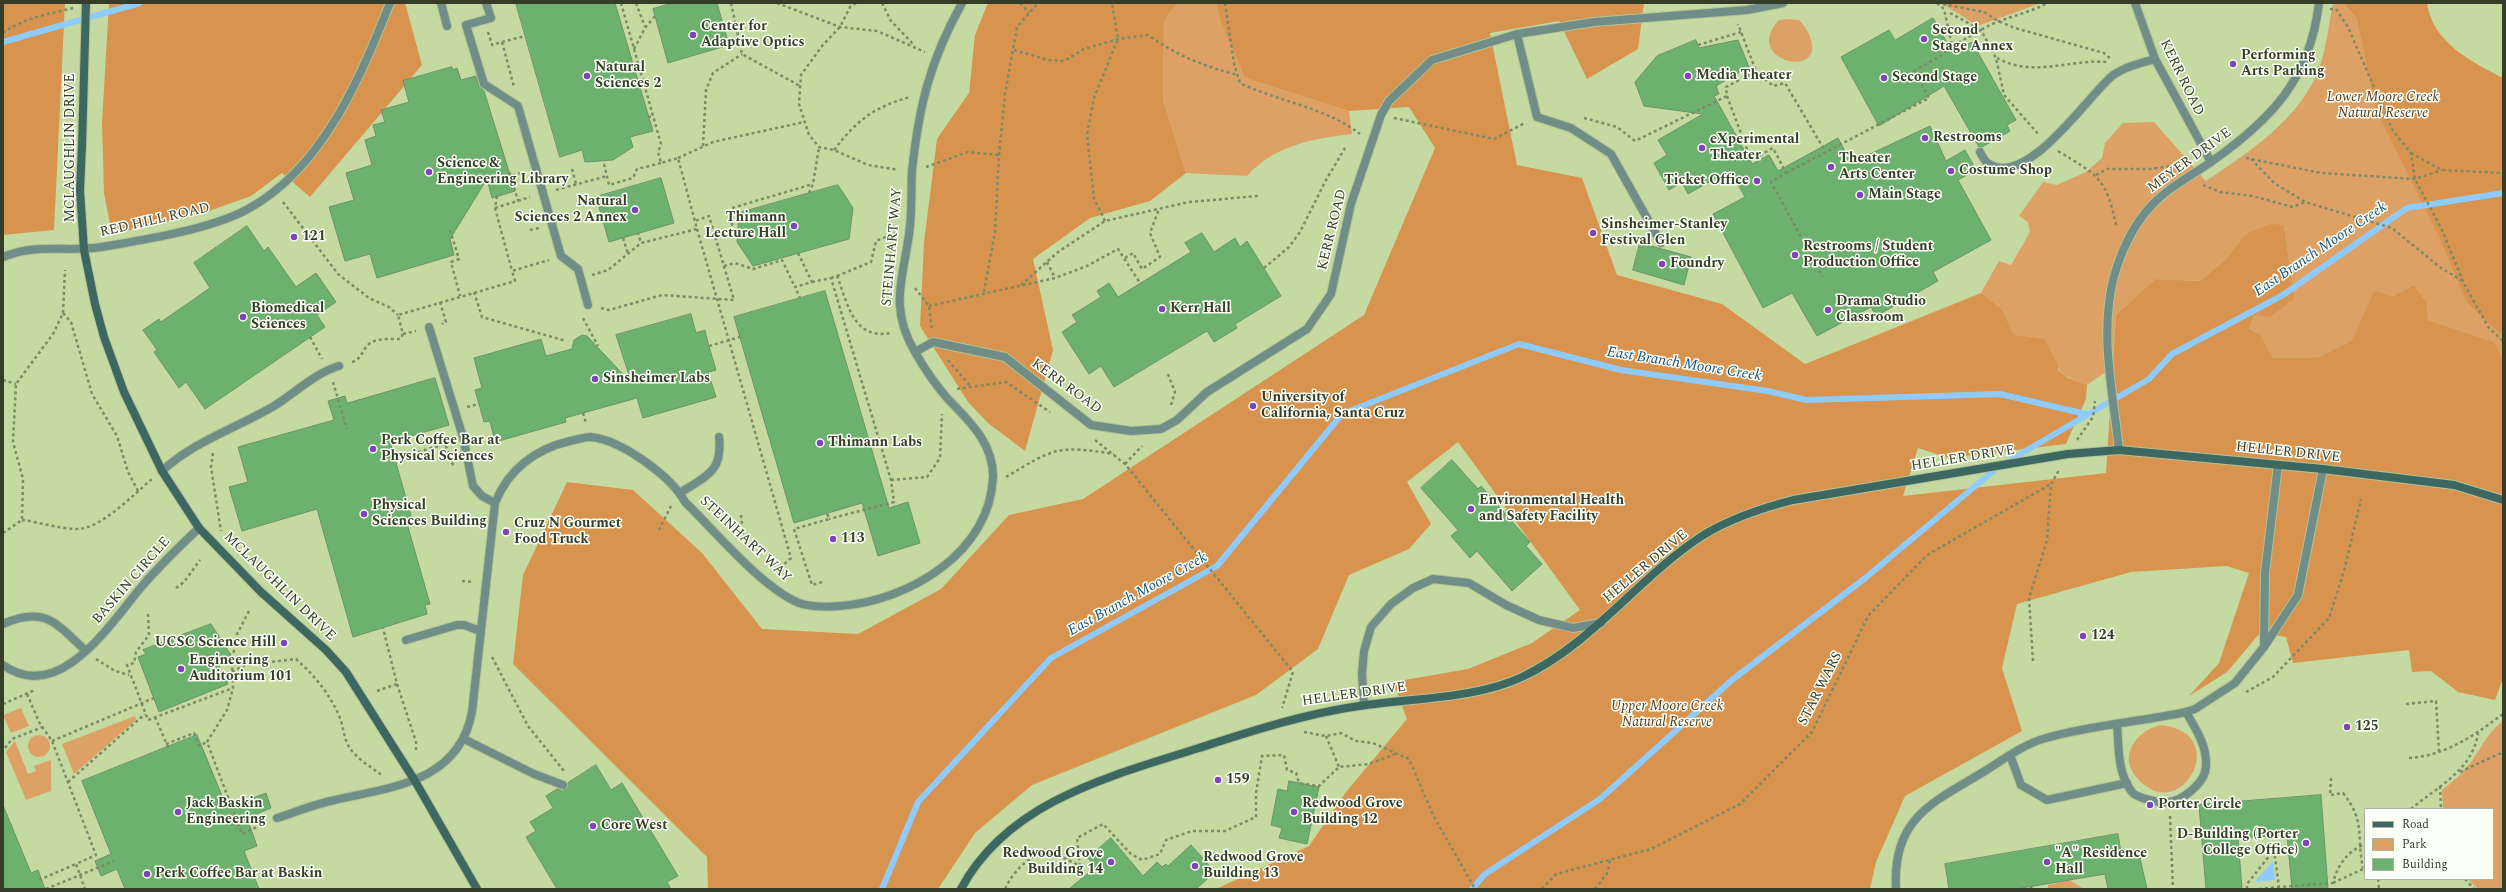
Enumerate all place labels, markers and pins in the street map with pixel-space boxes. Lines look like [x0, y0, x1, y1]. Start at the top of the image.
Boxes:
place label: Center for Adaptive Optics [701, 19, 805, 52]
place label: Second Stage Annex [1932, 23, 2013, 56]
marker: Center for Adaptive Optics [688, 30, 698, 40]
marker: Second Stage Annex [1919, 34, 1929, 44]
place label: Performing Arts Parking [2241, 48, 2325, 80]
marker: Performing Arts Parking [2228, 59, 2238, 69]
place label: Natural Sciences 2 [595, 60, 661, 92]
place label: Media Theater [1696, 68, 1791, 84]
place label: Second Stage [1892, 70, 1977, 86]
marker: Natural Sciences 2 [582, 71, 592, 81]
marker: Media Theater [1683, 71, 1693, 81]
marker: Second Stage [1879, 73, 1889, 83]
place label: Restrooms [1933, 130, 2002, 146]
place label: eXperimental Theater [1710, 132, 1799, 164]
marker: Restrooms [1920, 133, 1930, 143]
marker: eXperimental Theater [1697, 143, 1707, 153]
place label: Theater Arts Center [1839, 151, 1915, 184]
place label: Science & Engineering Library [437, 156, 568, 188]
marker: Theater Arts Center [1826, 162, 1836, 172]
place label: Costume Shop [1959, 163, 2052, 179]
marker: Costume Shop [1946, 166, 1956, 176]
marker: Science & Engineering Library [424, 167, 434, 177]
place label: Ticket Office [1664, 173, 1749, 189]
marker: Ticket Office [1752, 176, 1762, 186]
place label: Main Stage [1868, 187, 1941, 203]
marker: Main Stage [1855, 190, 1865, 200]
place label: Natural Sciences 2 Annex [515, 194, 627, 226]
marker: Natural Sciences 2 Annex [630, 205, 640, 215]
place label: Thimann Lecture Hall [705, 210, 786, 242]
place label: Sinsheimer-Stanley Festival Glen [1601, 217, 1727, 250]
marker: Thimann Lecture Hall [789, 221, 799, 231]
marker: Sinsheimer-Stanley Festival Glen [1588, 228, 1598, 238]
place label: 121 [302, 229, 326, 245]
marker: 121 [289, 232, 299, 242]
place label: Restrooms / Student Production Office [1803, 239, 1933, 272]
marker: Restrooms / Student Production Office [1790, 250, 1800, 260]
place label: Foundry [1670, 256, 1724, 272]
marker: Foundry [1657, 259, 1667, 269]
place label: Drama Studio Classroom [1836, 294, 1926, 326]
place label: Biomedical Sciences [251, 301, 324, 334]
place label: Kerr Hall [1170, 301, 1231, 317]
marker: Kerr Hall [1157, 304, 1167, 314]
marker: Drama Studio Classroom [1823, 305, 1833, 315]
marker: Biomedical Sciences [238, 312, 248, 322]
place label: Sinsheimer Labs [603, 371, 710, 387]
marker: Sinsheimer Labs [590, 374, 600, 384]
place label: University of California, Santa Cruz [1261, 390, 1405, 422]
marker: University of California, Santa Cruz [1248, 401, 1258, 411]
place label: Perk Coffee Bar at Physical Sciences [381, 433, 500, 466]
place label: Thimann Labs [828, 435, 922, 451]
marker: Thimann Labs [815, 438, 825, 448]
marker: Perk Coffee Bar at Physical Sciences [368, 444, 378, 454]
place label: Environmental Health and Safety Facility [1479, 493, 1624, 526]
place label: Physical Sciences Building [372, 498, 487, 530]
marker: Environmental Health and Safety Facility [1466, 504, 1476, 514]
marker: Physical Sciences Building [359, 509, 369, 519]
place label: Cruz N Gourmet Food Truck [514, 516, 621, 548]
marker: Cruz N Gourmet Food Truck [501, 527, 511, 537]
place label: 113 [841, 531, 865, 547]
marker: 113 [828, 534, 838, 544]
place label: 124 [2091, 628, 2115, 644]
marker: 124 [2078, 631, 2088, 641]
place label: UCSC Science Hill [155, 635, 276, 651]
marker: UCSC Science Hill [279, 638, 289, 648]
place label: Engineering Auditorium 101 [189, 653, 292, 686]
marker: Engineering Auditorium 101 [176, 664, 186, 674]
place label: 125 [2355, 719, 2379, 735]
marker: 125 [2342, 722, 2352, 732]
place label: 159 [1226, 772, 1250, 788]
marker: 159 [1213, 775, 1223, 785]
place label: Jack Baskin Engineering [186, 796, 266, 828]
place label: Redwood Grove Building 12 [1302, 796, 1403, 828]
place label: Porter Circle [2158, 797, 2241, 813]
marker: Porter Circle [2145, 800, 2155, 810]
marker: Jack Baskin Engineering [173, 807, 183, 817]
marker: Redwood Grove Building 12 [1289, 807, 1299, 817]
place label: Core West [601, 818, 668, 834]
marker: Core West [588, 821, 598, 831]
place label: D-Building (Porter College Office) [2177, 827, 2298, 860]
marker: D-Building (Porter College Office) [2301, 838, 2311, 848]
place label: Redwood Grove Building 14 [1002, 846, 1103, 878]
place label: "A" Residence Hall [2055, 846, 2147, 878]
place label: Redwood Grove Building 13 [1203, 850, 1304, 882]
marker: Redwood Grove Building 14 [1106, 857, 1116, 867]
marker: "A" Residence Hall [2042, 857, 2052, 867]
marker: Redwood Grove Building 13 [1190, 861, 1200, 871]
place label: Perk Coffee Bar at Baskin [155, 866, 322, 882]
marker: Perk Coffee Bar at Baskin [142, 869, 152, 879]

